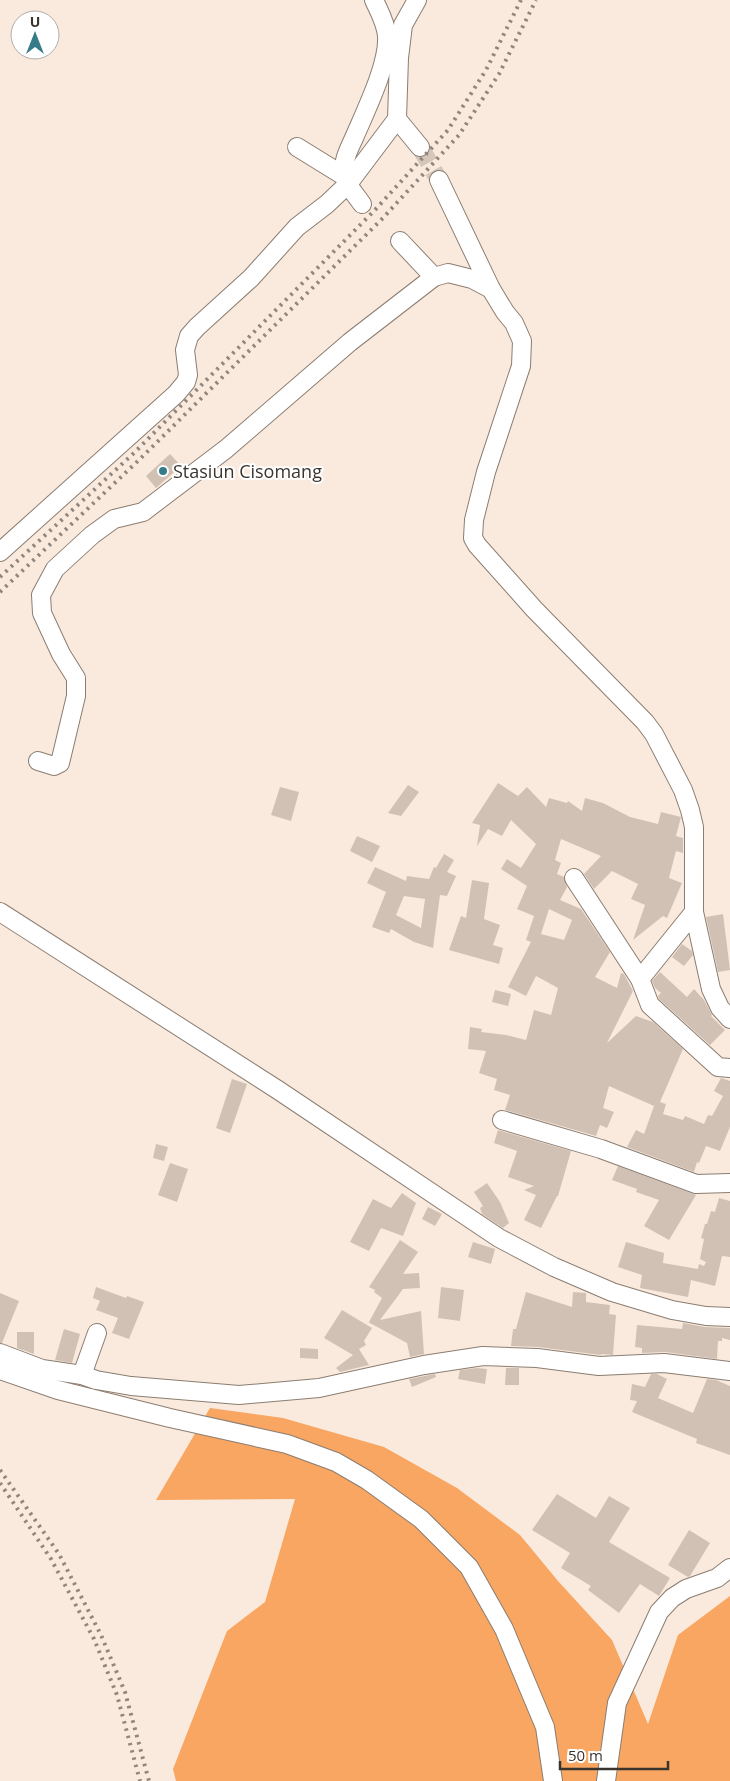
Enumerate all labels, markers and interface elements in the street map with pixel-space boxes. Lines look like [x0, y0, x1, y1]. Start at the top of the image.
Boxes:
north arrow [10, 10, 60, 60]
text: U [30, 12, 40, 31]
place label: Stasiun Cisomang [173, 459, 322, 483]
marker: Stasiun Cisomang [157, 465, 169, 477]
scale bar [560, 1738, 668, 1770]
text: 50 m [568, 1745, 603, 1765]

